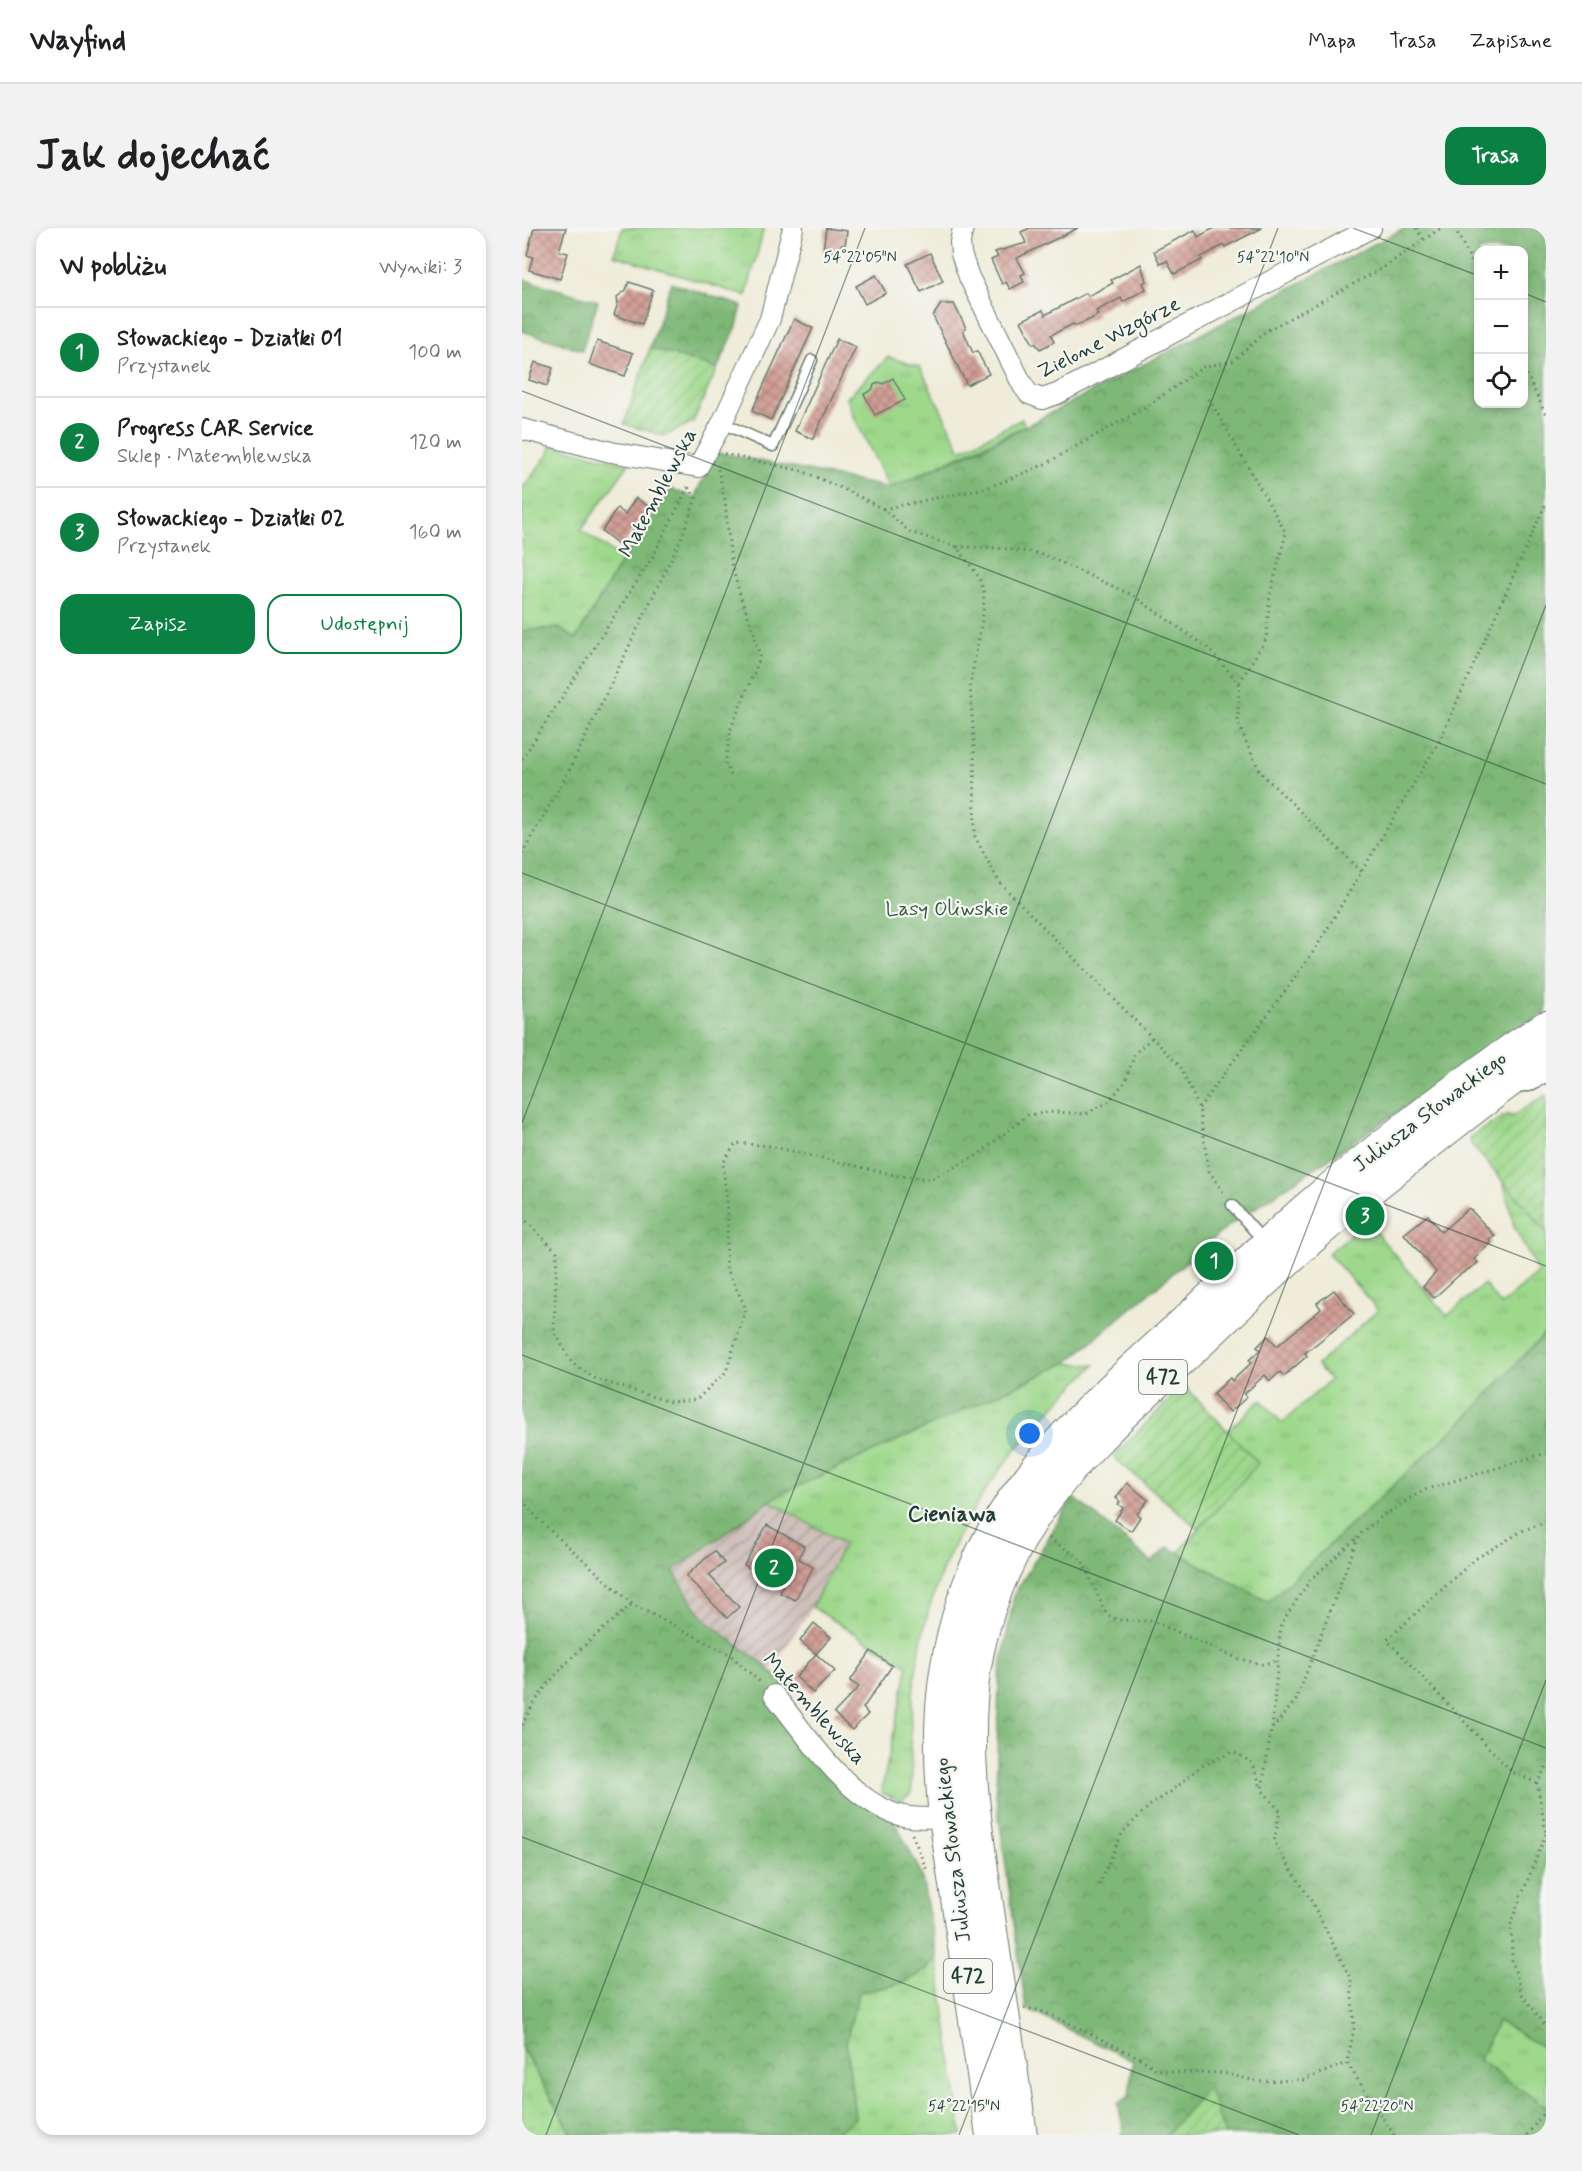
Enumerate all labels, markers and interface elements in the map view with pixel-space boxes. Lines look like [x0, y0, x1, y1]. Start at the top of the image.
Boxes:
text: Wayfind [30, 23, 126, 60]
text: Mapa [1308, 27, 1356, 55]
text: Trasa [1389, 27, 1437, 55]
text: Zapisane [1470, 27, 1552, 55]
button: Trasa [1445, 127, 1546, 185]
text: Jak dojechać [36, 129, 270, 184]
map controls [1474, 246, 1528, 408]
button: + [1474, 246, 1528, 300]
text: 54°22'05"N [823, 248, 897, 268]
text: 54°22'10"N [1237, 248, 1309, 268]
text: W pobliżu [60, 250, 166, 284]
text: Wyniki: 3 [379, 254, 462, 281]
street label: Zielone Wzgórze [1033, 290, 1186, 387]
button: − [1474, 300, 1528, 354]
text: Słowackiego - Działki 01 [117, 325, 343, 353]
text: 1 [75, 339, 84, 366]
text: 100 m [408, 339, 462, 366]
text: Przystanek [117, 353, 211, 380]
button: locate [1474, 354, 1528, 408]
text: Progress CAR Service [117, 415, 314, 443]
street label: Matemblewska [612, 424, 704, 562]
text: 2 [75, 429, 84, 456]
text: 120 m [409, 429, 462, 456]
text: Sklep · Matemblewska [117, 443, 312, 470]
text: Słowackiego - Działki 02 [117, 505, 345, 533]
text: 3 [75, 519, 84, 546]
text: 160 m [409, 519, 462, 546]
text: Przystanek [117, 533, 211, 560]
button: Zapisz [60, 594, 255, 654]
button: Udostępnij [267, 594, 462, 654]
park label: Lasy Oliwskie [885, 895, 1009, 923]
street label: Juliusza Słowackiego [1347, 1045, 1513, 1179]
pin: 3 [1346, 1194, 1384, 1238]
pin: 1 [1194, 1238, 1234, 1284]
road number: 472 [1139, 1360, 1187, 1394]
your location [1015, 1419, 1044, 1448]
district label: Cieniawa [908, 1501, 996, 1529]
pin: 2 [754, 1546, 794, 1590]
street label: Matemblewska [756, 1647, 872, 1771]
street label: Juliusza Słowackiego [928, 1756, 978, 1944]
road number: 472 [944, 1959, 992, 1993]
text: 54°22'15"N [928, 2097, 1000, 2117]
text: 54°22'20"N [1340, 2097, 1414, 2117]

